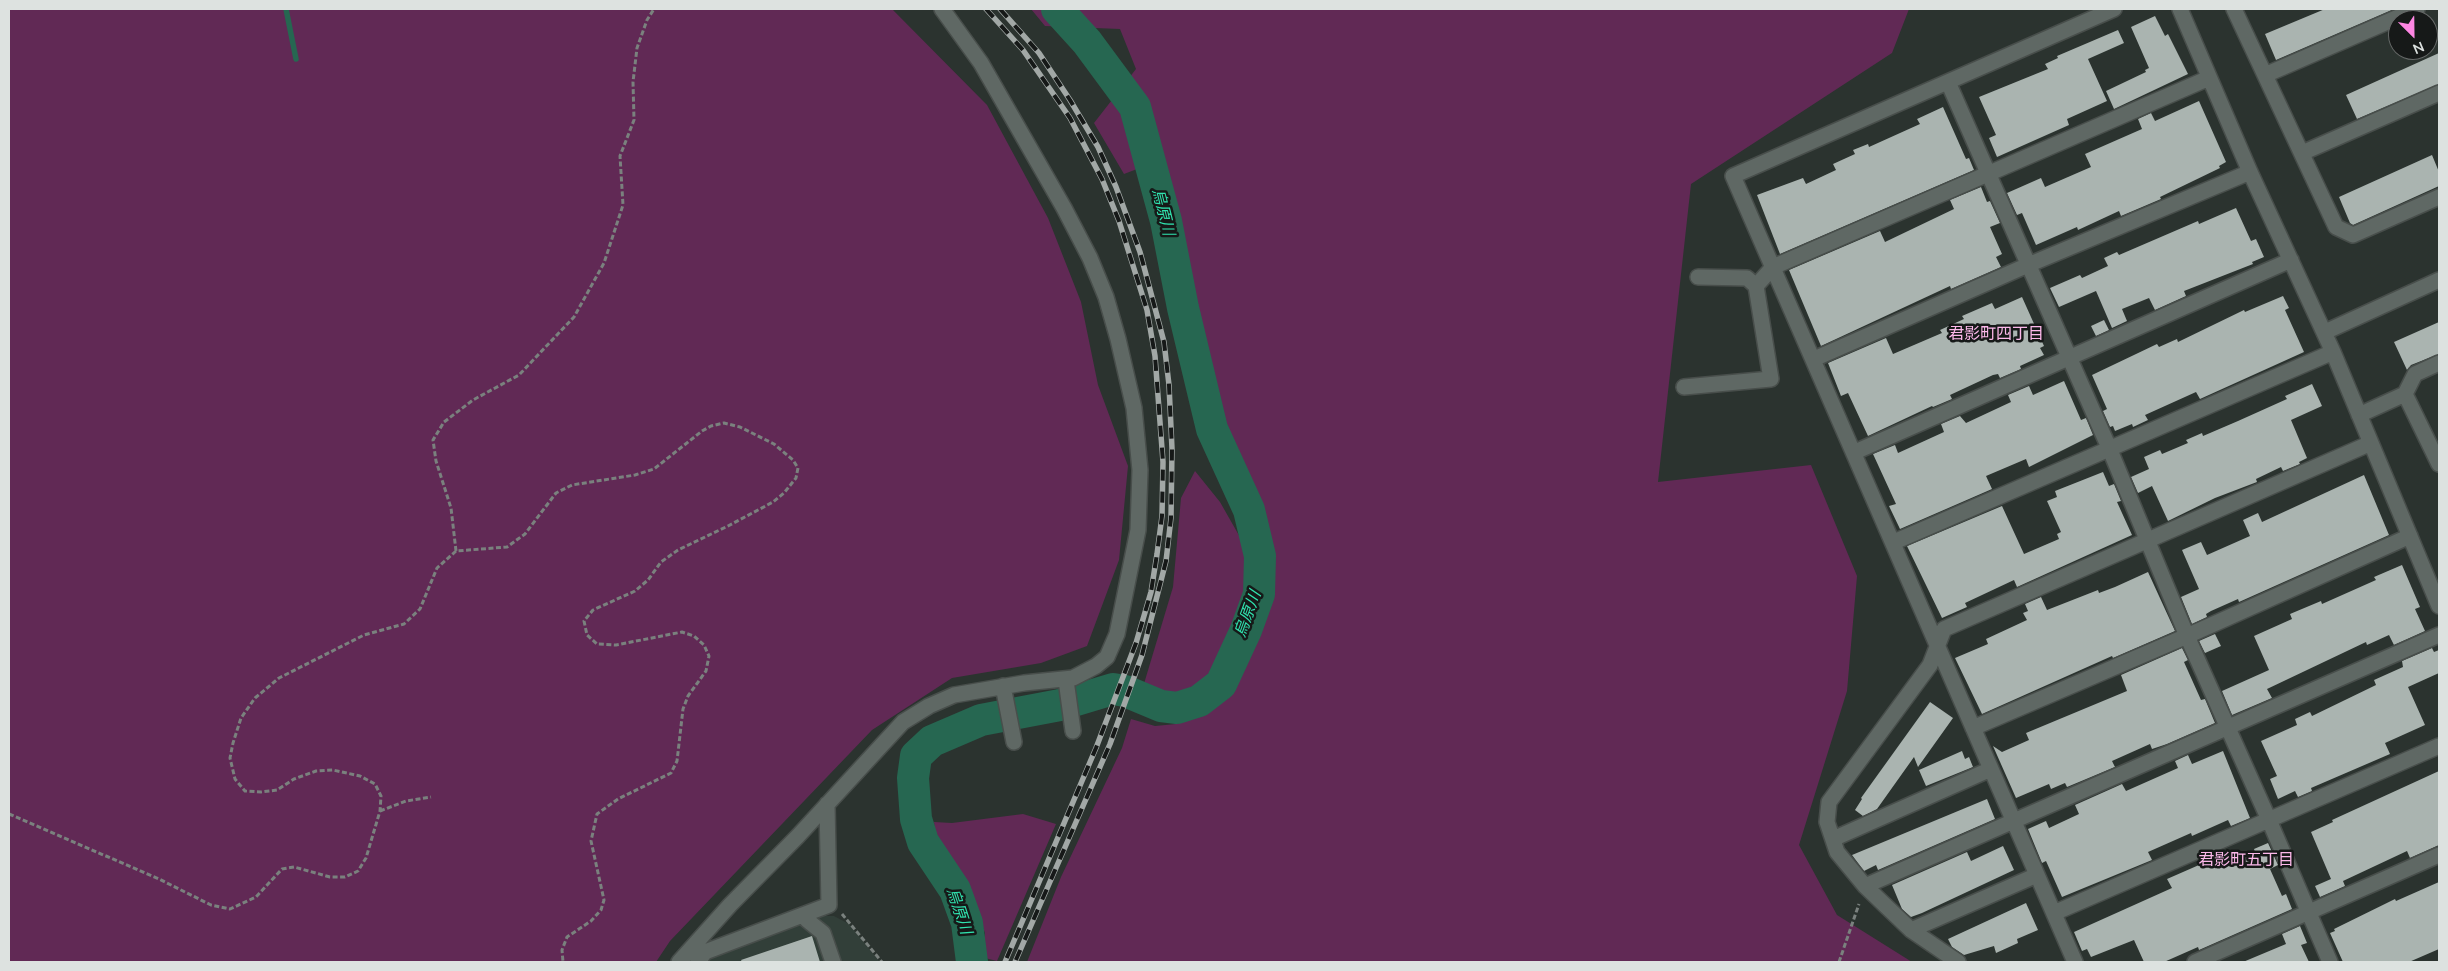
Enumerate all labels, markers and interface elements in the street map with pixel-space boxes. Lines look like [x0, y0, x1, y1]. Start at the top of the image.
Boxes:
north arrow [2388, 10, 2438, 60]
text: N [2410, 38, 2427, 58]
water label: 烏原川 [1148, 186, 1178, 238]
district label: 君影町四丁目 [1948, 324, 2044, 344]
water label: 烏原川 [1231, 588, 1265, 640]
district label: 君影町五丁目 [2198, 850, 2294, 870]
water label: 烏原川 [942, 885, 976, 937]

